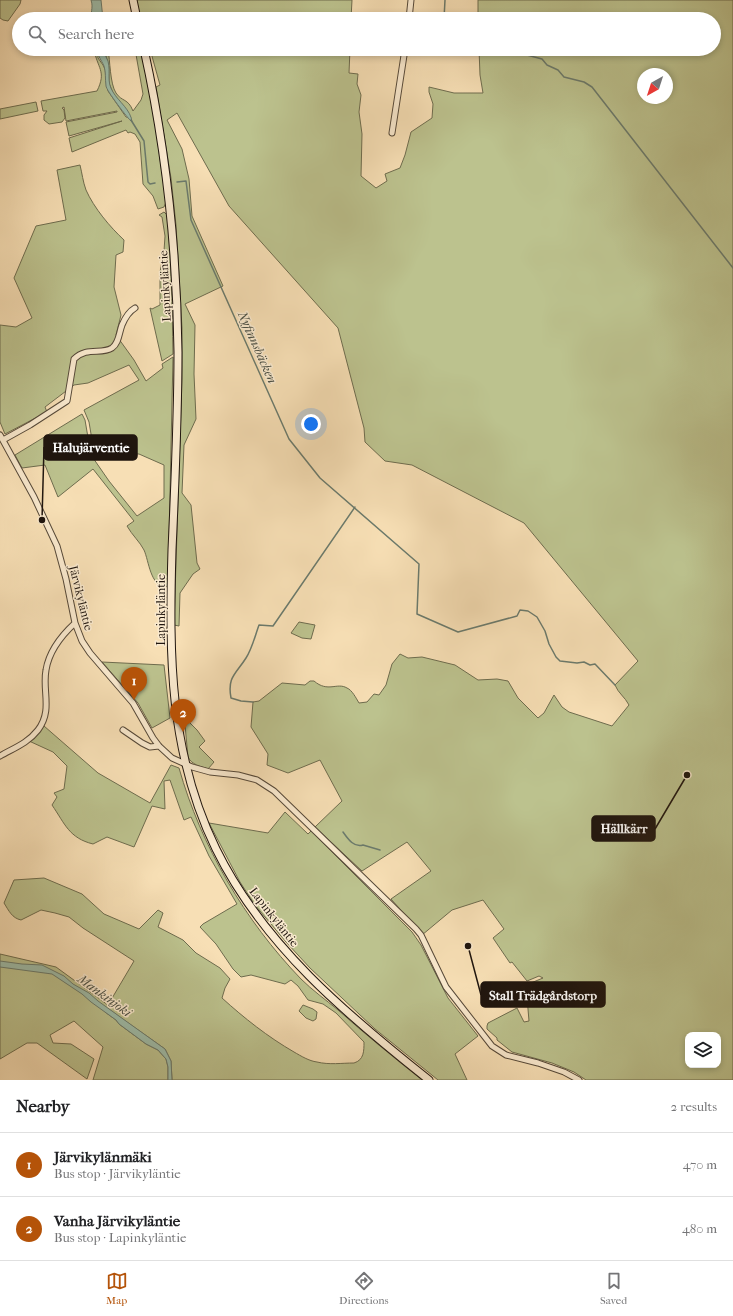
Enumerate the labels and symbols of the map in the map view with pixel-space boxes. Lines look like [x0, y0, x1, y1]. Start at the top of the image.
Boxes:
north arrow [637, 68, 673, 104]
street label: Lapinkyläntie [156, 250, 174, 322]
water label: Nyfinnsbäcken [235, 308, 280, 386]
your location [301, 414, 321, 434]
callout: Halujärventie [44, 435, 137, 460]
text: Halujärventie [53, 440, 130, 455]
street label: Järvikyläntie [66, 563, 96, 632]
street label: Lapinkyläntie [154, 574, 168, 646]
pin: 1 [121, 667, 147, 700]
pin: 2 [170, 699, 196, 732]
callout: Hällkärr [592, 816, 655, 841]
text: Hällkärr [600, 821, 648, 836]
street label: Lapinkyläntie [246, 884, 302, 950]
water label: Mankinjoki [74, 970, 135, 1021]
callout: Stall Trädgårdstorp [481, 982, 605, 1007]
text: Stall Trädgårdstorp [489, 988, 597, 1004]

